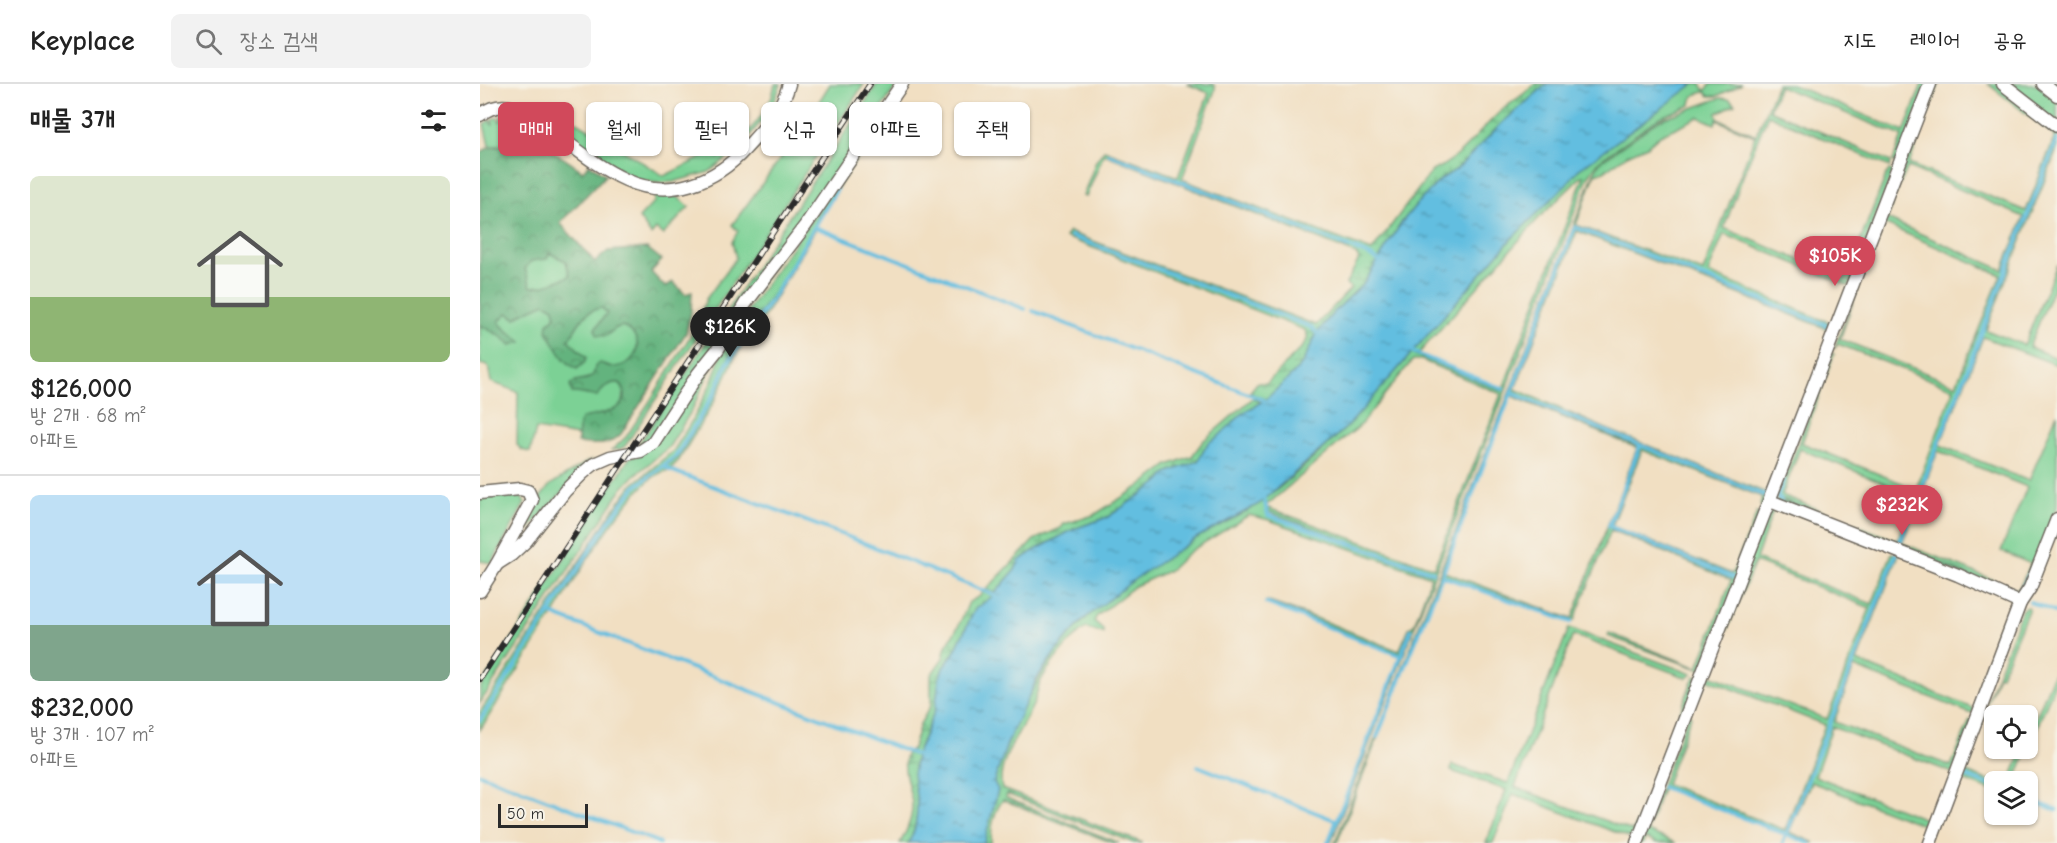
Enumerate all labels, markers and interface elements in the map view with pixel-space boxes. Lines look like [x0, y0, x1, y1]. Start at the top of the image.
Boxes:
search box [171, 14, 591, 68]
text: Keyplace [30, 25, 135, 57]
icon: search [192, 25, 225, 58]
text: 장소 검색 [240, 28, 318, 54]
text: 지도 [1843, 28, 1877, 52]
text: 레이어 [1910, 28, 1960, 52]
text: 공유 [1993, 28, 2027, 52]
chip: 매매 [498, 102, 574, 156]
chip: 월세 [586, 102, 662, 156]
chip: 필터 [674, 102, 749, 156]
chip: 신규 [761, 102, 837, 156]
chip: 아파트 [849, 102, 942, 156]
chip: 주택 [954, 102, 1030, 156]
icon: filters [417, 104, 450, 137]
text: 매물 3개 [30, 105, 115, 135]
icon: home [186, 215, 294, 323]
pin: $105K [1793, 236, 1877, 287]
text: $105K [1808, 244, 1862, 267]
pin: $126K [688, 307, 772, 358]
text: $126K [704, 315, 756, 338]
text: $126,000 [30, 374, 132, 404]
text: 방 2개 · 68 m² [30, 404, 146, 427]
text: 아파트 [30, 429, 78, 452]
pin: $232K [1860, 485, 1944, 536]
text: $232K [1875, 493, 1929, 516]
icon: home [186, 534, 294, 642]
text: $232,000 [30, 693, 134, 723]
map controls [1984, 705, 2038, 825]
button: locate [1984, 705, 2038, 759]
text: 방 3개 · 107 m² [30, 723, 154, 746]
text: 아파트 [30, 748, 78, 771]
button: layers [1984, 771, 2038, 825]
scale bar [498, 801, 588, 828]
text: 50 m [507, 805, 544, 823]

